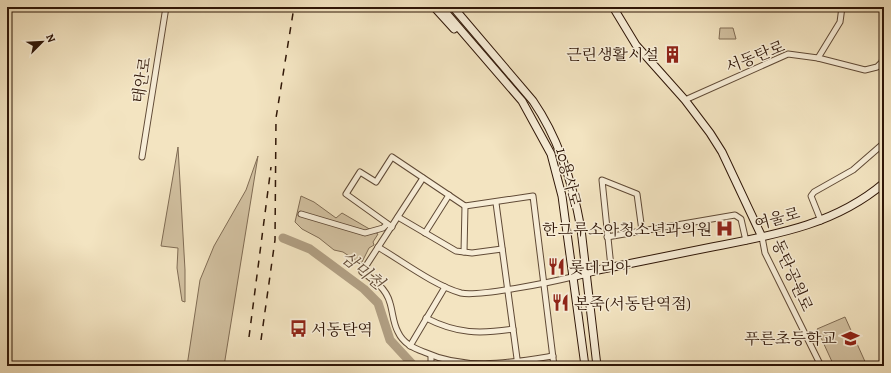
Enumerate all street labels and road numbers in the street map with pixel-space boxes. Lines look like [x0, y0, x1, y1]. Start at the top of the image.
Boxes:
street label: 서동탄로 [723, 35, 789, 78]
street label: 태안로 [127, 55, 157, 105]
street label: 10용사로 [550, 145, 586, 210]
street label: 여울로 [752, 202, 803, 236]
street label: 동탄공원로 [766, 236, 818, 316]

